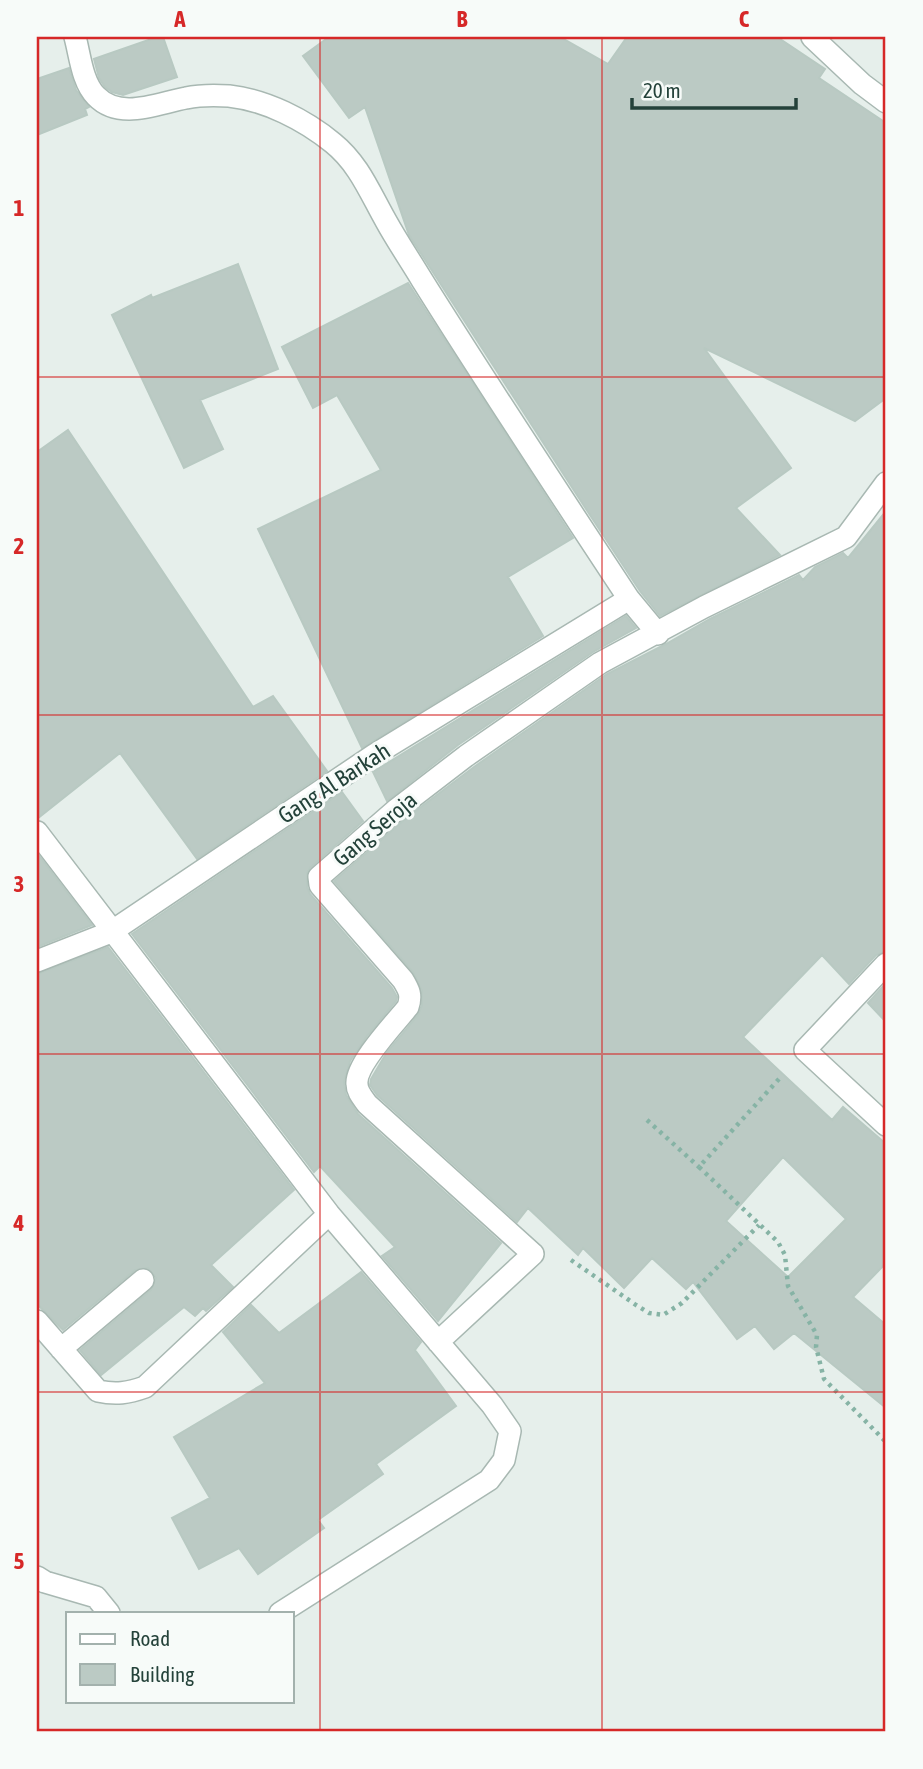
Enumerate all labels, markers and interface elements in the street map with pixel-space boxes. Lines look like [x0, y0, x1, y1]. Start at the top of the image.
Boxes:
text: A [173, 6, 186, 32]
text: B [457, 6, 468, 32]
text: C [739, 6, 750, 32]
scale bar [632, 66, 797, 110]
text: 20 m [643, 78, 681, 102]
text: 1 [14, 195, 25, 221]
text: 2 [14, 533, 24, 559]
street label: Gang Al Barkah [273, 737, 395, 829]
street label: Gang Seroja [328, 787, 422, 871]
text: 3 [14, 871, 24, 897]
text: 4 [13, 1210, 25, 1236]
text: 5 [14, 1548, 25, 1574]
legend [66, 1612, 294, 1702]
text: Road [130, 1626, 170, 1650]
text: Building [130, 1662, 194, 1686]

